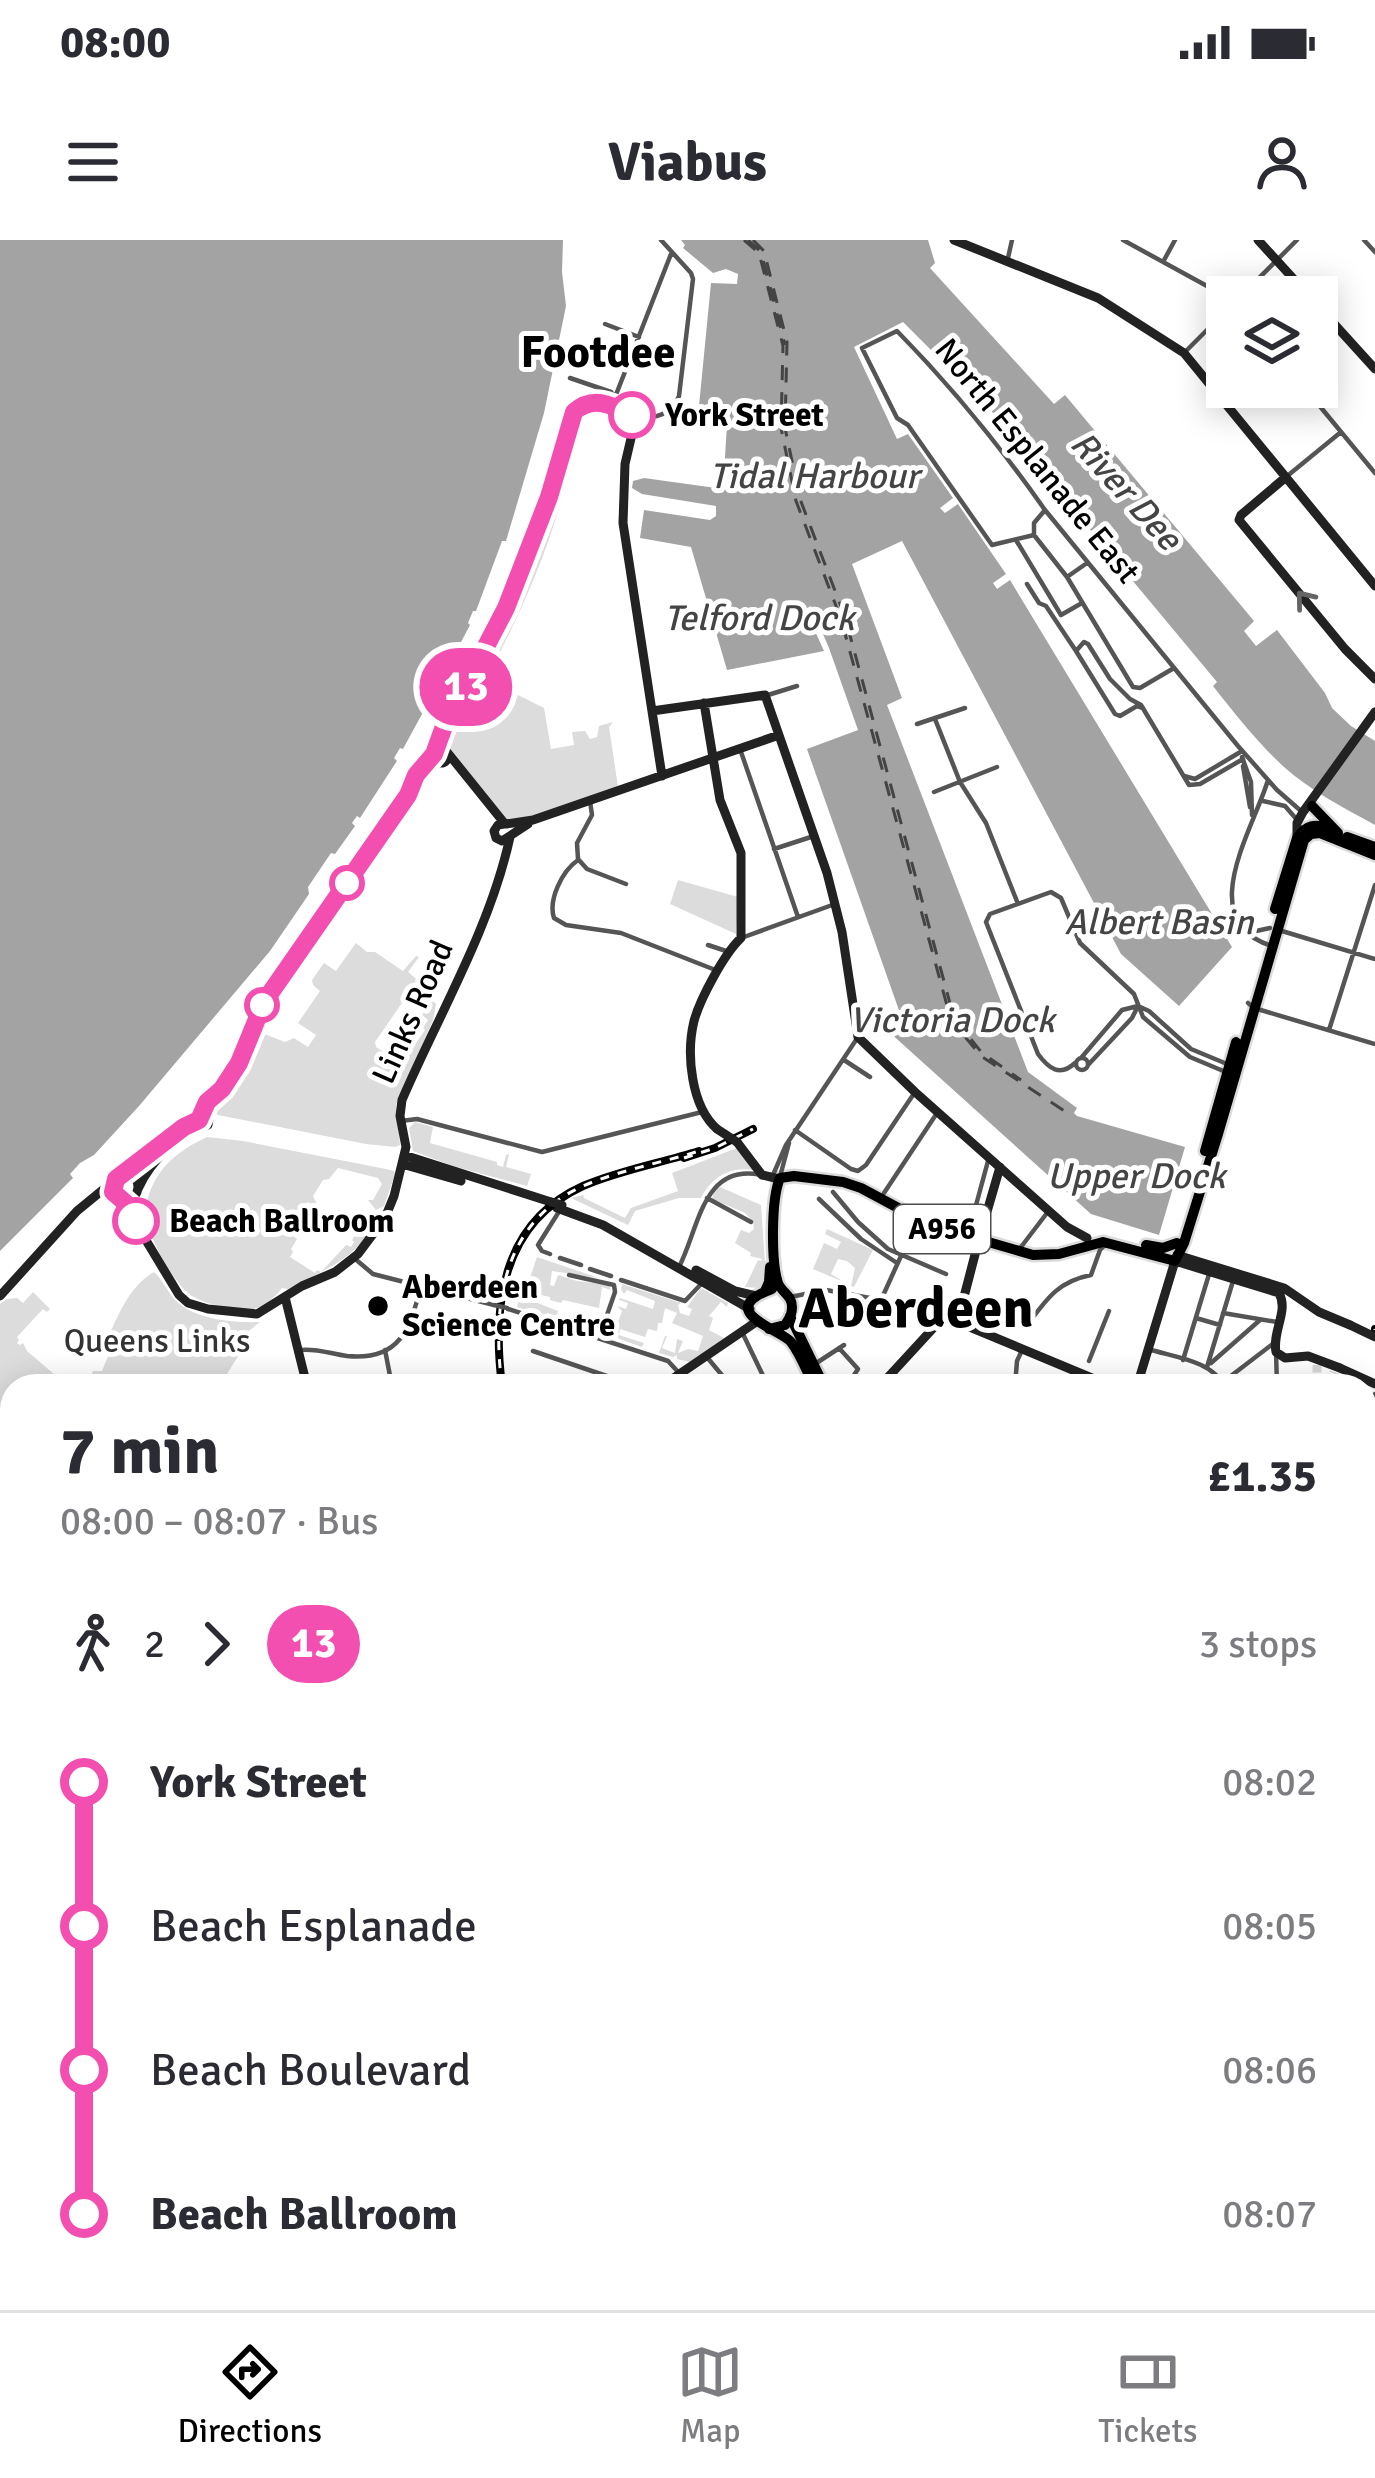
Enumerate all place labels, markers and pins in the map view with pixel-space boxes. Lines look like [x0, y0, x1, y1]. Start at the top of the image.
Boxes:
marker: York Street [610, 393, 654, 437]
place label: York Street [664, 395, 824, 436]
unlabelled marker [331, 867, 363, 899]
unlabelled marker [246, 989, 278, 1021]
marker: Beach Ballroom [114, 1199, 158, 1243]
place label: Beach Ballroom [169, 1201, 395, 1242]
place label: Aberdeen Science Centre [402, 1267, 615, 1346]
marker: Aberdeen Science Centre [365, 1293, 391, 1319]

